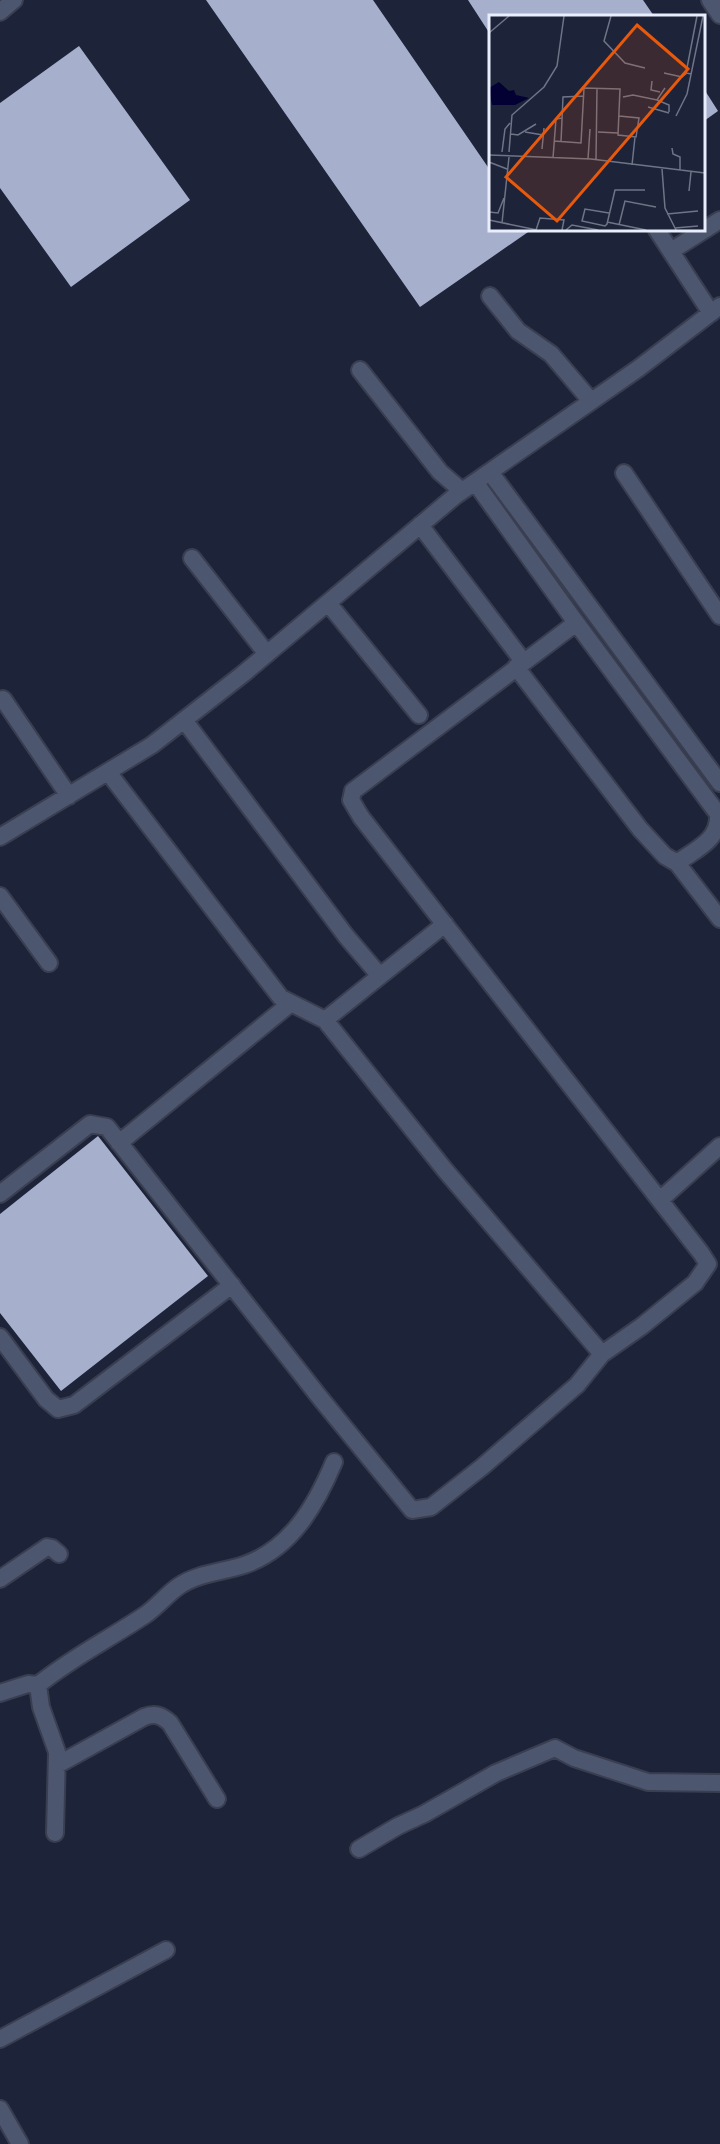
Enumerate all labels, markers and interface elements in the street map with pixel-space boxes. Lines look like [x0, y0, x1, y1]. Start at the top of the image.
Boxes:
inset map [489, 15, 705, 231]

